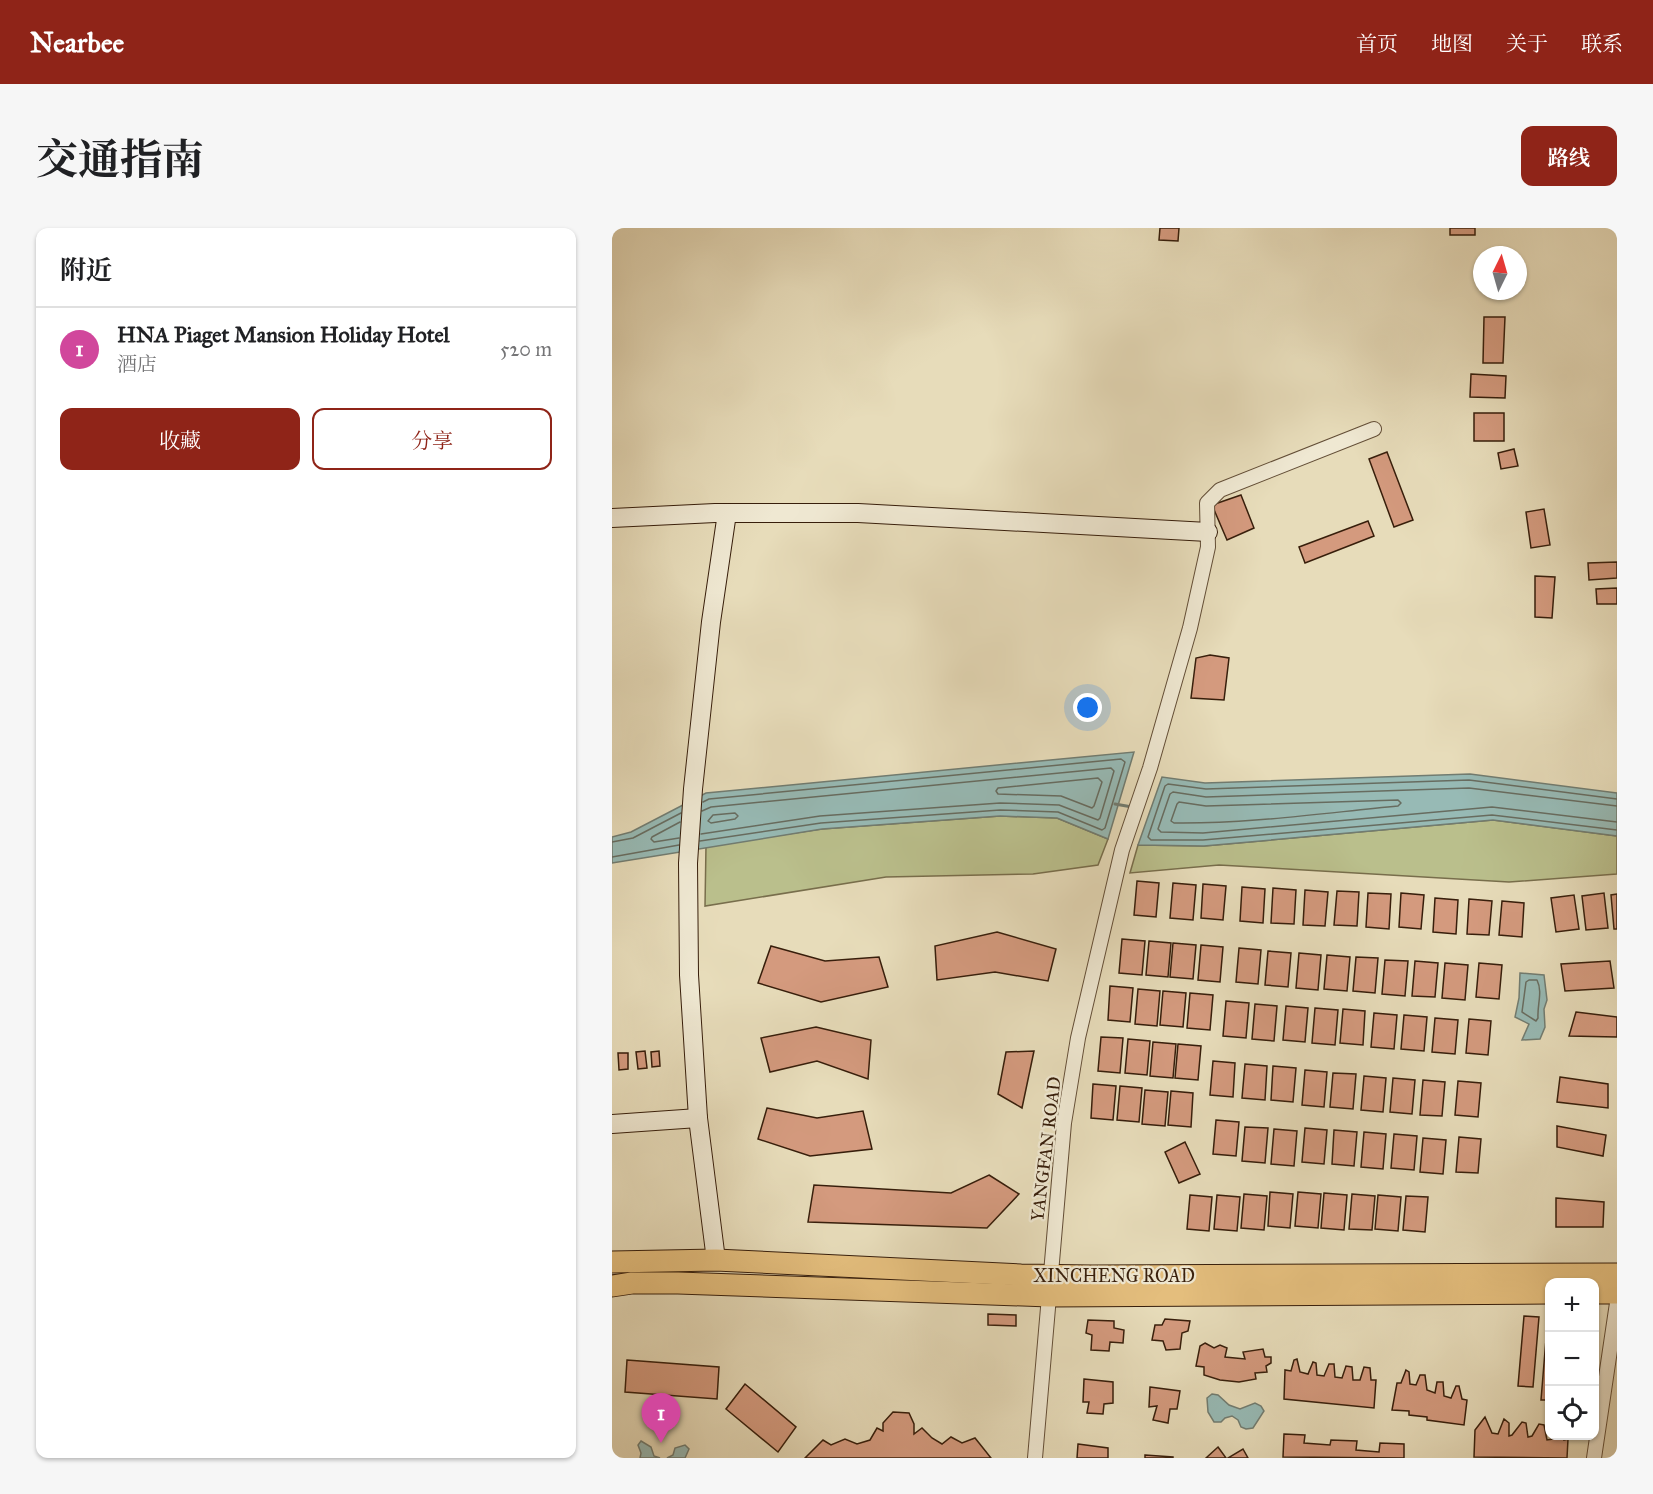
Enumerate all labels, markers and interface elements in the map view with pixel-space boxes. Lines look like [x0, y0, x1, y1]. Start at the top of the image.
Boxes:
text: Nearbee [30, 25, 124, 60]
text: 首页 [1356, 31, 1398, 57]
text: 地图 [1431, 31, 1473, 57]
text: 关于 [1506, 31, 1548, 57]
text: 联系 [1581, 31, 1623, 57]
button: 路线 [1521, 126, 1617, 186]
text: 交通指南 [36, 134, 204, 186]
north arrow [1473, 246, 1527, 300]
text: 附近 [60, 254, 112, 286]
text: HNA Piaget Mansion Holiday Hotel [117, 321, 450, 348]
text: 1 [76, 337, 83, 361]
text: 520 m [500, 337, 552, 361]
text: 酒店 [117, 352, 157, 376]
button: 收藏 [60, 408, 300, 470]
button: 分享 [312, 408, 552, 470]
your location [1073, 693, 1102, 722]
street label: YANGFAN ROAD [1026, 1075, 1066, 1223]
street label: XINCHENG ROAD [1033, 1265, 1195, 1287]
map controls [1545, 1278, 1599, 1440]
button: + [1545, 1278, 1599, 1332]
button: − [1545, 1332, 1599, 1386]
button: locate [1545, 1386, 1599, 1440]
pin: 1 [641, 1394, 680, 1443]

